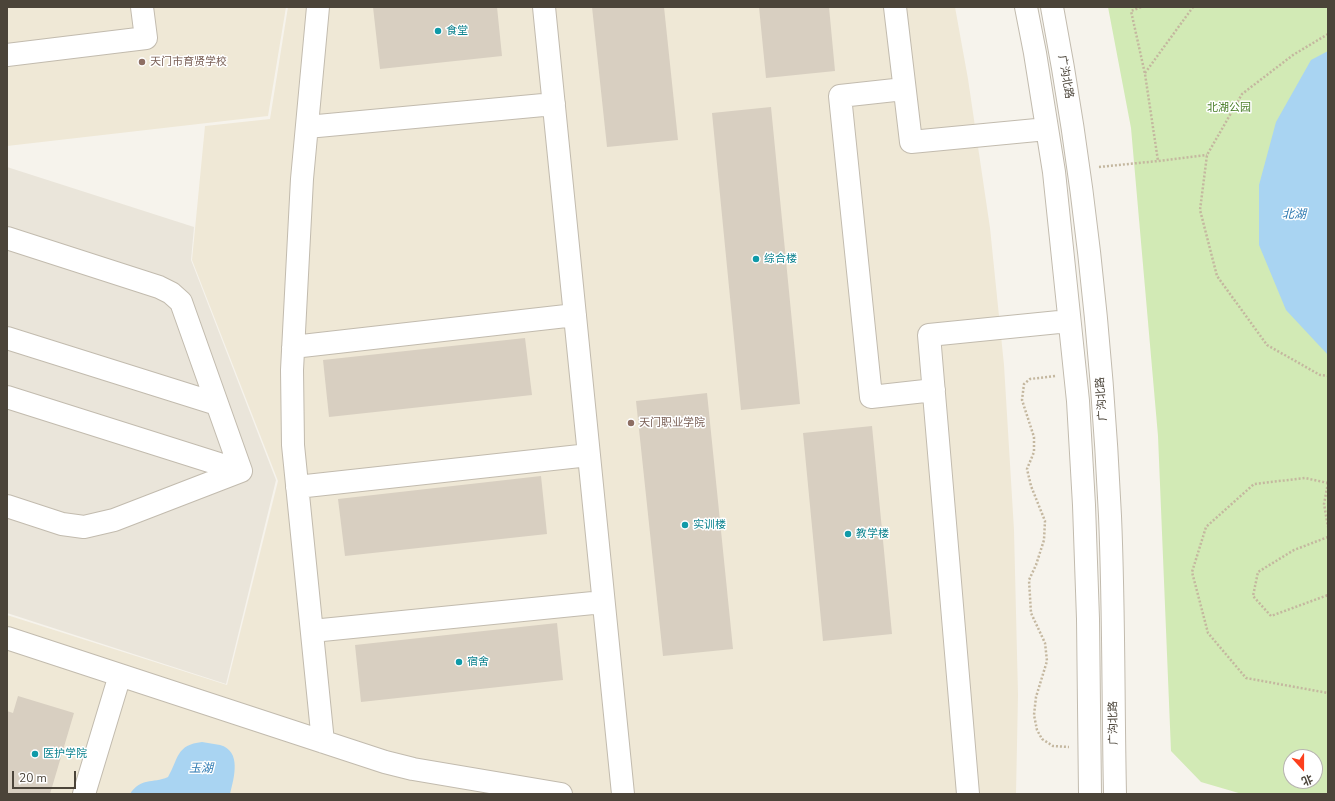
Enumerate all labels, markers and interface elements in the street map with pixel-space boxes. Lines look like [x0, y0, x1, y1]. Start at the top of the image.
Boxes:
place label: 食堂 [446, 24, 468, 38]
marker: 食堂 [433, 26, 443, 36]
street label: 广沟北路 [1055, 54, 1075, 100]
place label: 天门市育贤学校 [150, 55, 227, 69]
marker: 天门市育贤学校 [137, 57, 147, 67]
park label: 北湖公园 [1207, 101, 1251, 115]
water label: 北湖 [1282, 208, 1306, 222]
place label: 综合楼 [764, 252, 797, 266]
marker: 综合楼 [751, 254, 761, 264]
street label: 广沟北路 [1094, 377, 1110, 421]
place label: 天门职业学院 [639, 416, 705, 430]
marker: 天门职业学院 [626, 418, 636, 428]
place label: 实训楼 [693, 518, 726, 532]
marker: 实训楼 [680, 520, 690, 530]
place label: 教学楼 [856, 527, 889, 541]
marker: 教学楼 [843, 529, 853, 539]
place label: 宿舍 [467, 655, 489, 669]
marker: 宿舍 [454, 657, 464, 667]
street label: 广沟北路 [1107, 701, 1121, 745]
place label: 医护学院 [43, 747, 87, 761]
marker: 医护学院 [30, 749, 40, 759]
north arrow [1283, 749, 1323, 789]
water label: 玉湖 [189, 762, 213, 776]
scale bar [14, 763, 78, 789]
text: 20 m [19, 770, 47, 786]
text: 北 [1299, 771, 1315, 789]

